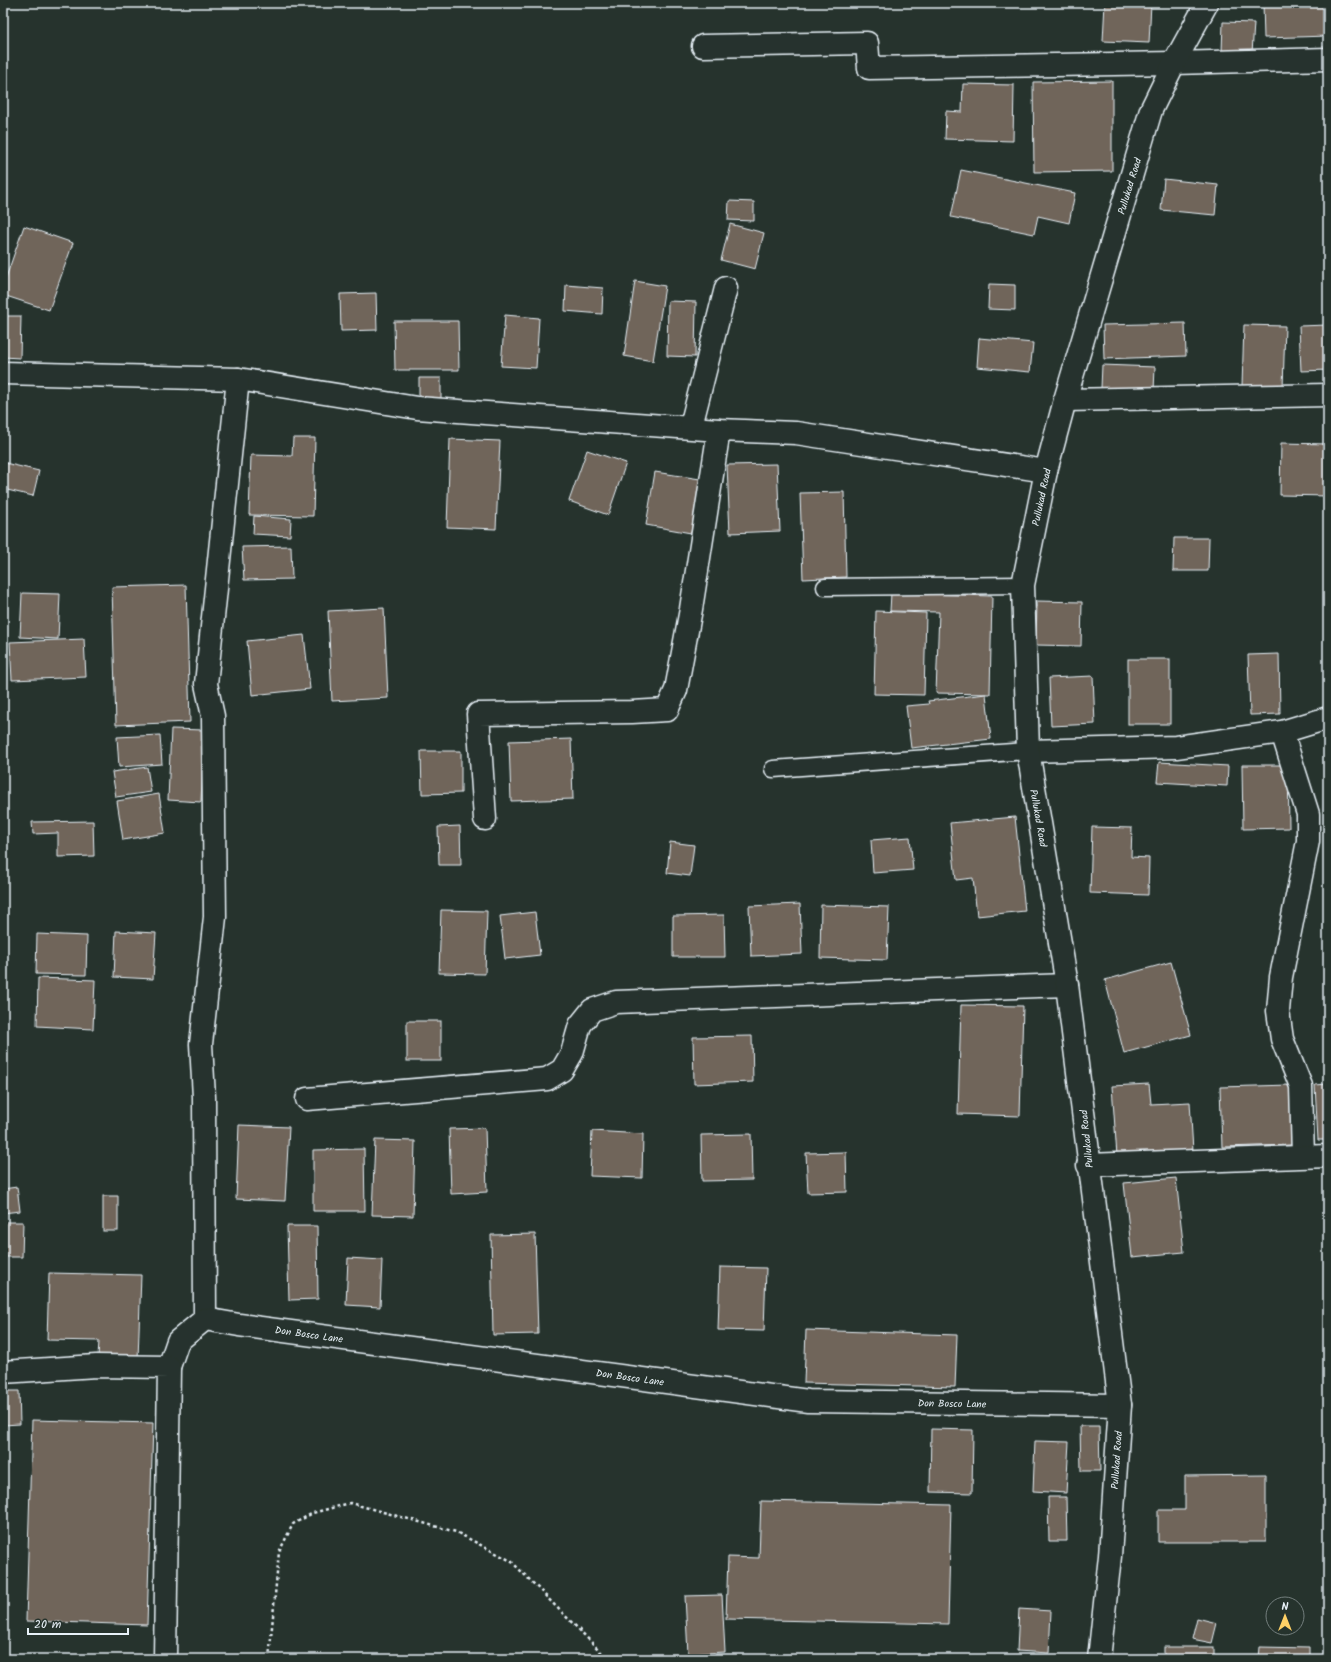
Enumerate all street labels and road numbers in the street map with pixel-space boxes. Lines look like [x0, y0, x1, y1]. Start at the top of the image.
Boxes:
street label: Pullukad Road [1114, 155, 1146, 217]
street label: Pullukad Road [1028, 466, 1056, 527]
street label: Pullukad Road [1025, 788, 1051, 849]
street label: Pullukad Road [1076, 1108, 1098, 1169]
street label: Don Bosco Lane [274, 1322, 344, 1348]
street label: Don Bosco Lane [595, 1365, 665, 1391]
street label: Don Bosco Lane [918, 1395, 987, 1413]
street label: Pullukad Road [1107, 1429, 1127, 1490]

